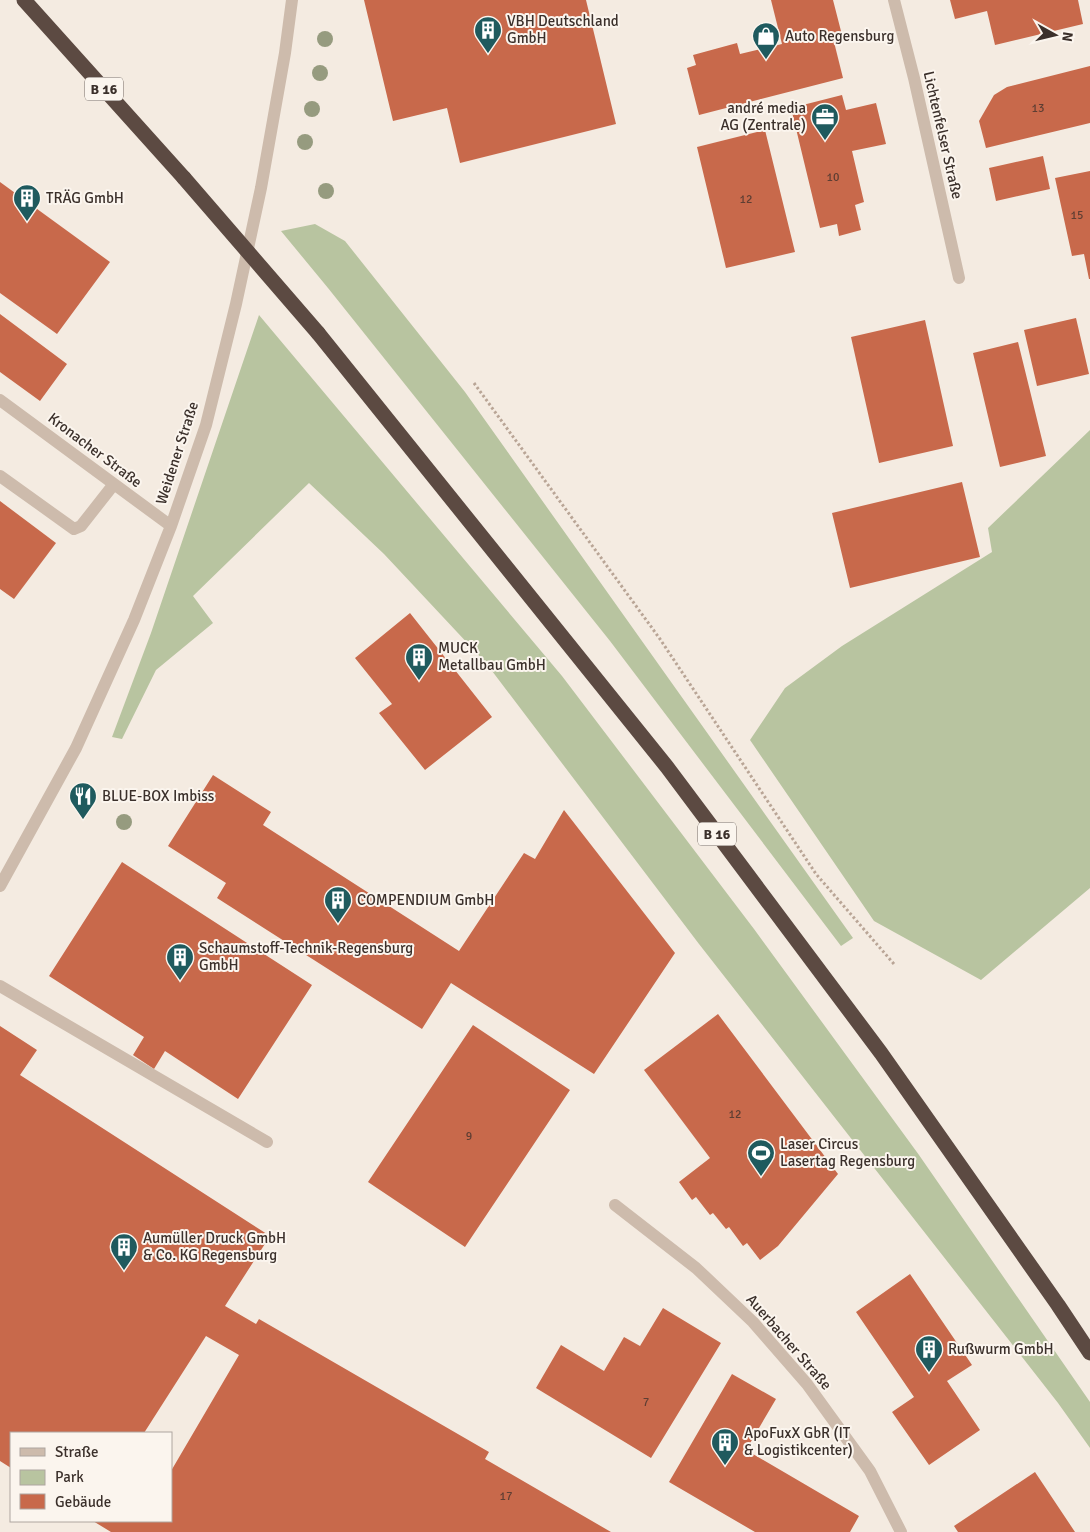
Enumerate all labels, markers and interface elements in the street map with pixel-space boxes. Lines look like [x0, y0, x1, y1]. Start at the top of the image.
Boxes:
north arrow [1030, 10, 1080, 60]
place label: VBH Deutschland GmbH [507, 12, 619, 47]
building icon: VBH Deutschland GmbH [473, 15, 503, 54]
shop icon: Auto Regensburg [751, 21, 781, 60]
place label: Auto Regensburg [785, 27, 894, 45]
text: N [1058, 31, 1076, 43]
street label: Lichtenfelser Straße [920, 69, 966, 201]
road number: B 16 [85, 78, 123, 100]
place label: andré media AG (Zentrale) [720, 99, 806, 134]
house number: 13 [1032, 101, 1044, 116]
office icon: andré media AG (Zentrale) [810, 102, 840, 141]
house number: 10 [827, 170, 839, 185]
building icon: TRÄG GmbH [12, 183, 42, 222]
place label: TRÄG GmbH [46, 189, 124, 207]
house number: 12 [740, 192, 752, 207]
house number: 15 [1071, 208, 1083, 223]
street label: Weidener Straße [152, 399, 202, 507]
street label: Kronacher Straße [45, 409, 145, 491]
place label: MUCK Metallbau GmbH [438, 639, 546, 674]
building icon: MUCK Metallbau GmbH [404, 642, 434, 681]
restaurant icon: BLUE-BOX Imbiss [68, 781, 98, 820]
place label: BLUE-BOX Imbiss [102, 787, 215, 805]
road number: B 16 [698, 822, 736, 846]
building icon: COMPENDIUM GmbH [323, 885, 353, 924]
place label: COMPENDIUM GmbH [357, 891, 494, 909]
place label: Schaumstoff-Technik-Regensburg GmbH [199, 939, 413, 974]
building icon: Schaumstoff-Technik-Regensburg GmbH [165, 942, 195, 981]
house number: 12 [729, 1107, 741, 1122]
house number: 9 [466, 1129, 472, 1144]
place label: Laser Circus Lasertag Regensburg [780, 1135, 915, 1170]
sports icon: Laser Circus Lasertag Regensburg [746, 1138, 776, 1177]
place label: Aumüller Druck GmbH & Co. KG Regensburg [143, 1229, 286, 1264]
building icon: Aumüller Druck GmbH & Co. KG Regensburg [109, 1232, 139, 1271]
street label: Auerbacher Straße [743, 1291, 835, 1393]
building icon: Rußwurm GmbH [914, 1334, 944, 1373]
place label: Rußwurm GmbH [948, 1340, 1054, 1358]
house number: 7 [643, 1395, 649, 1410]
place label: ApoFuxX GbR (IT & Logistikcenter) [744, 1424, 853, 1459]
building icon: ApoFuxX GbR (IT & Logistikcenter) [710, 1427, 740, 1466]
legend [10, 1432, 172, 1522]
text: Straße [55, 1443, 99, 1461]
text: Park [55, 1468, 84, 1486]
house number: 17 [500, 1489, 512, 1504]
text: Gebäude [55, 1493, 111, 1511]

